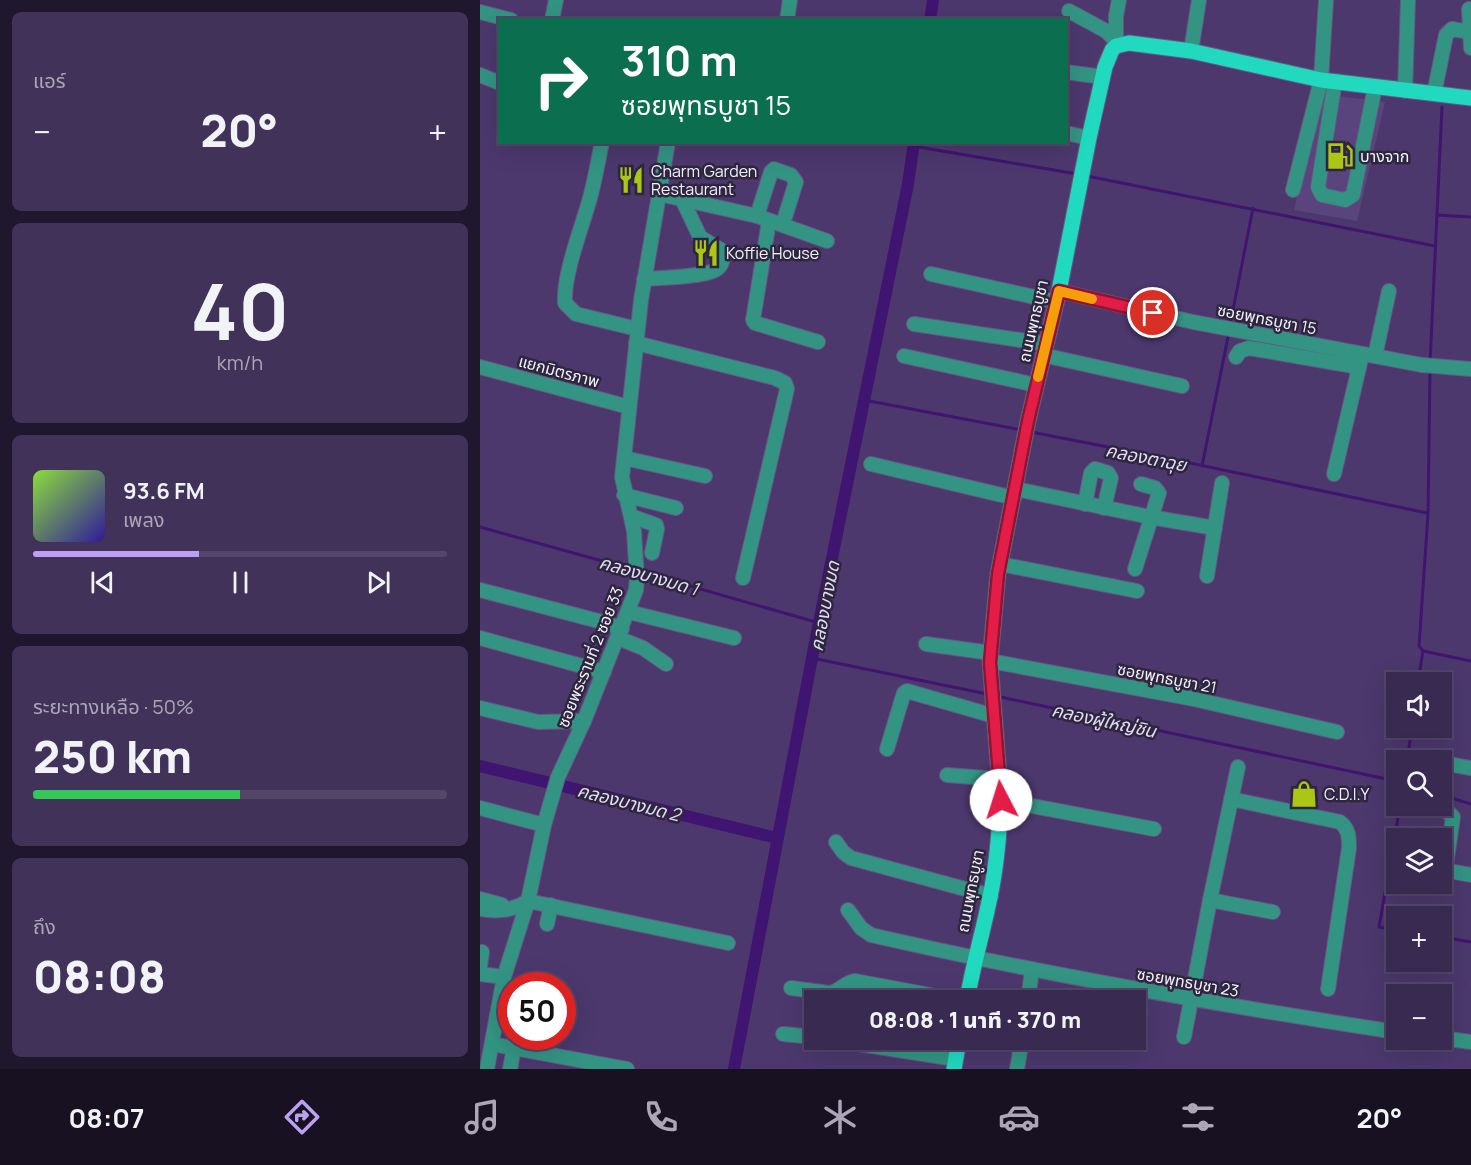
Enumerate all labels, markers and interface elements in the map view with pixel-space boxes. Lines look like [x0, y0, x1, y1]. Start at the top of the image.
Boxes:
text: 310 m [621, 31, 738, 89]
icon: right [522, 42, 600, 120]
text: แอร์ [33, 67, 65, 94]
text: ซอยพุทธบูชา 15 [621, 86, 791, 123]
text: 20° [201, 99, 278, 161]
text: − [33, 109, 51, 154]
text: + [428, 109, 447, 154]
fuel station icon: บางจาก [1325, 141, 1355, 171]
place label: บางจาก [1360, 145, 1409, 167]
place label: Charm Garden Restaurant [651, 160, 757, 200]
restaurant icon: Charm Garden Restaurant [616, 165, 646, 195]
restaurant icon: Koffie House [691, 238, 721, 268]
place label: Koffie House [726, 242, 819, 264]
text: 40 [191, 257, 289, 363]
street label: ถนนพุทธบูชา [1013, 278, 1053, 364]
pin [1127, 287, 1178, 338]
icon: arrive [1136, 296, 1169, 329]
street label: ซอยพุทธบูชา 15 [1215, 299, 1319, 339]
text: km/h [217, 349, 263, 376]
street label: แยกมิตรภาพ [516, 350, 602, 392]
water label: คลองตาฉุย [1104, 437, 1190, 477]
text: 93.6 FM [123, 476, 205, 506]
text: เพลง [123, 506, 165, 533]
water label: คลองบางมด 1 [597, 549, 703, 601]
water label: คลองบางมด [804, 558, 845, 653]
icon: previous [86, 566, 119, 599]
icon: pause [224, 566, 257, 599]
icon: next [362, 566, 395, 599]
street label: ซอยพระรามที่ 2 ซอย 33 [552, 583, 628, 731]
street label: ซอยพุทธบูชา 21 [1115, 658, 1219, 698]
map controls [1386, 672, 1452, 1050]
button: sound [1386, 672, 1452, 738]
text: ระยะทางเหลือ · 50% [33, 693, 194, 720]
water label: คลองผู้ใหญ่ชิน [1050, 697, 1159, 743]
text: 250 km [33, 725, 192, 787]
button: search [1386, 750, 1452, 816]
position arrow [969, 768, 1033, 832]
water label: คลองบางมด 2 [575, 778, 685, 827]
shop icon: C.D.I.Y [1289, 779, 1319, 809]
place label: C.D.I.Y [1324, 783, 1369, 805]
button: layers [1386, 828, 1452, 894]
street label: ถนนพุทธบูชา [951, 848, 989, 934]
button: + [1386, 906, 1452, 972]
text: ถึง [33, 913, 56, 940]
text: 08:08 [33, 945, 166, 1007]
street label: ซอยพุทธบูชา 23 [1135, 962, 1241, 1002]
speed limit sign: 50 [498, 972, 576, 1050]
button: − [1386, 984, 1452, 1050]
text: 08:08 · 1 นาที · 370 m [869, 1005, 1081, 1035]
icon: directions [281, 1096, 323, 1138]
icon: music [461, 1096, 503, 1138]
icon: phone [640, 1096, 682, 1138]
icon: climate [819, 1096, 861, 1138]
icon: car [998, 1096, 1040, 1138]
icon: filters [1177, 1096, 1219, 1138]
text: 08:07 [69, 1099, 144, 1136]
text: 20° [1356, 1099, 1402, 1136]

